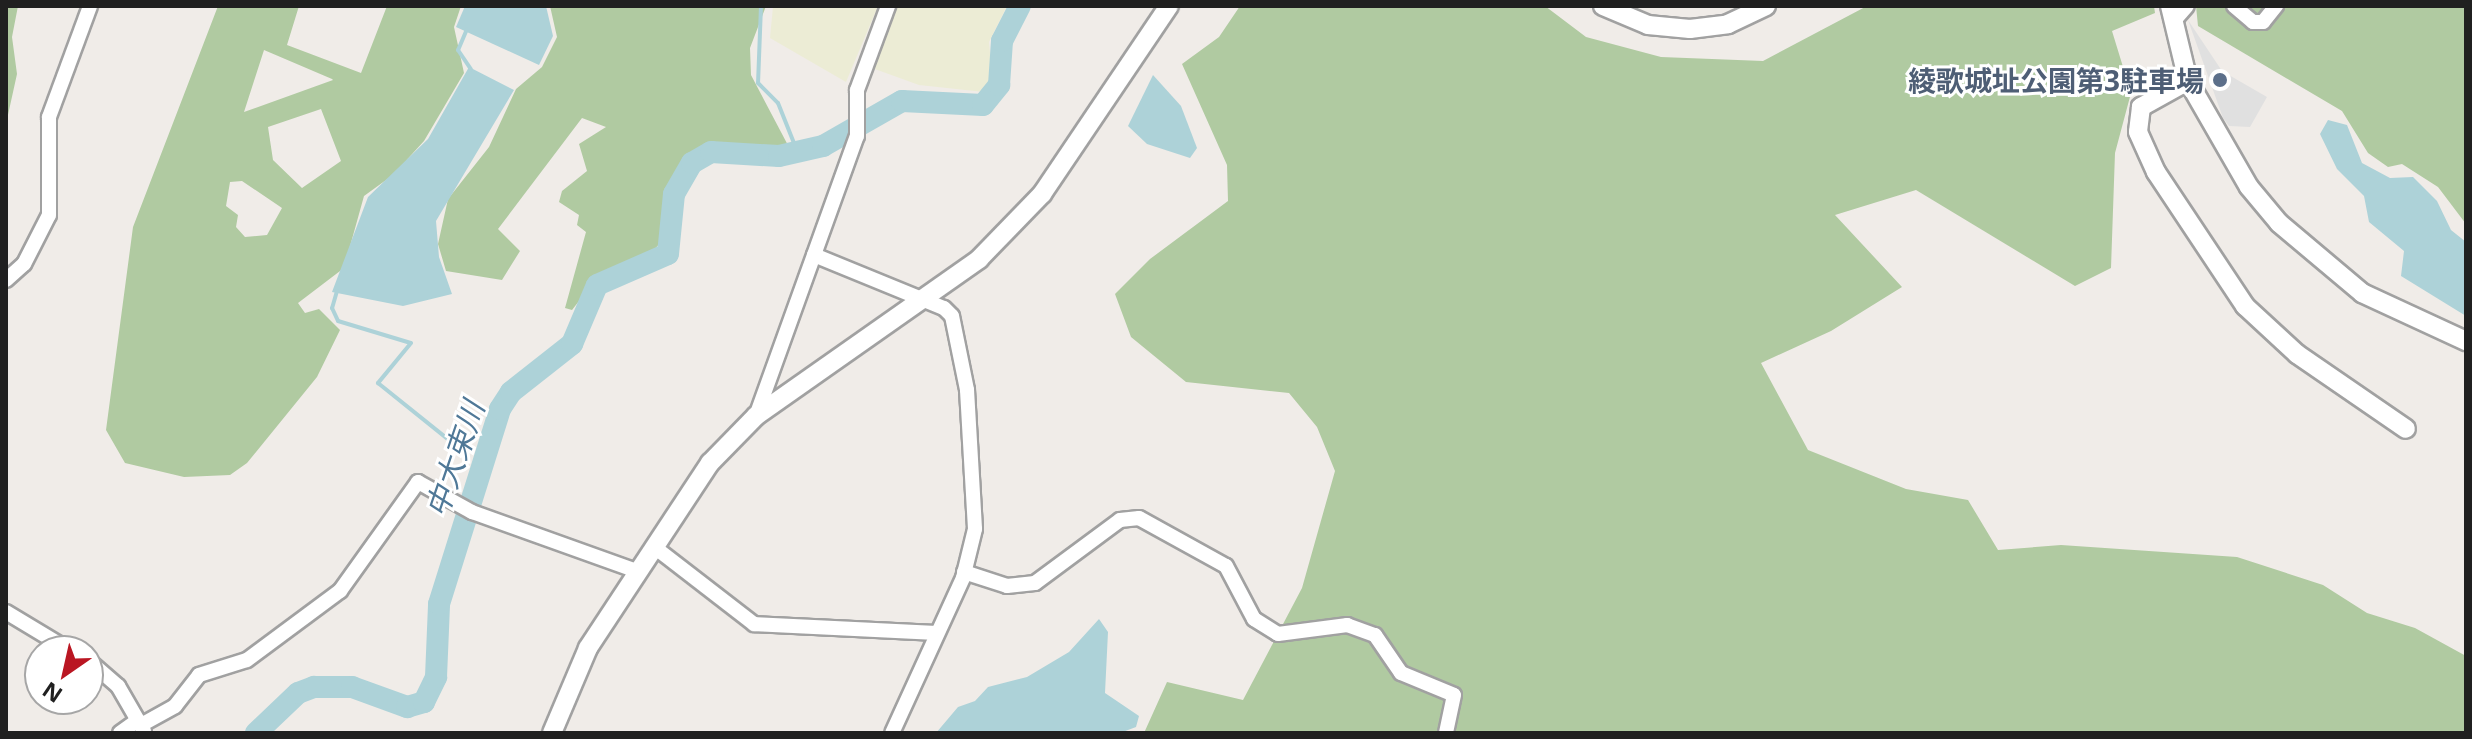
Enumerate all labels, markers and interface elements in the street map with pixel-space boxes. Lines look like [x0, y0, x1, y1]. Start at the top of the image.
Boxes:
place label: 綾歌城址公園第3駐車場 [1908, 63, 2204, 97]
marker: 綾歌城址公園第3駐車場 [2211, 71, 2229, 89]
water label: 中大束川 [418, 396, 492, 522]
north arrow [24, 635, 104, 715]
text: N [36, 676, 68, 711]

